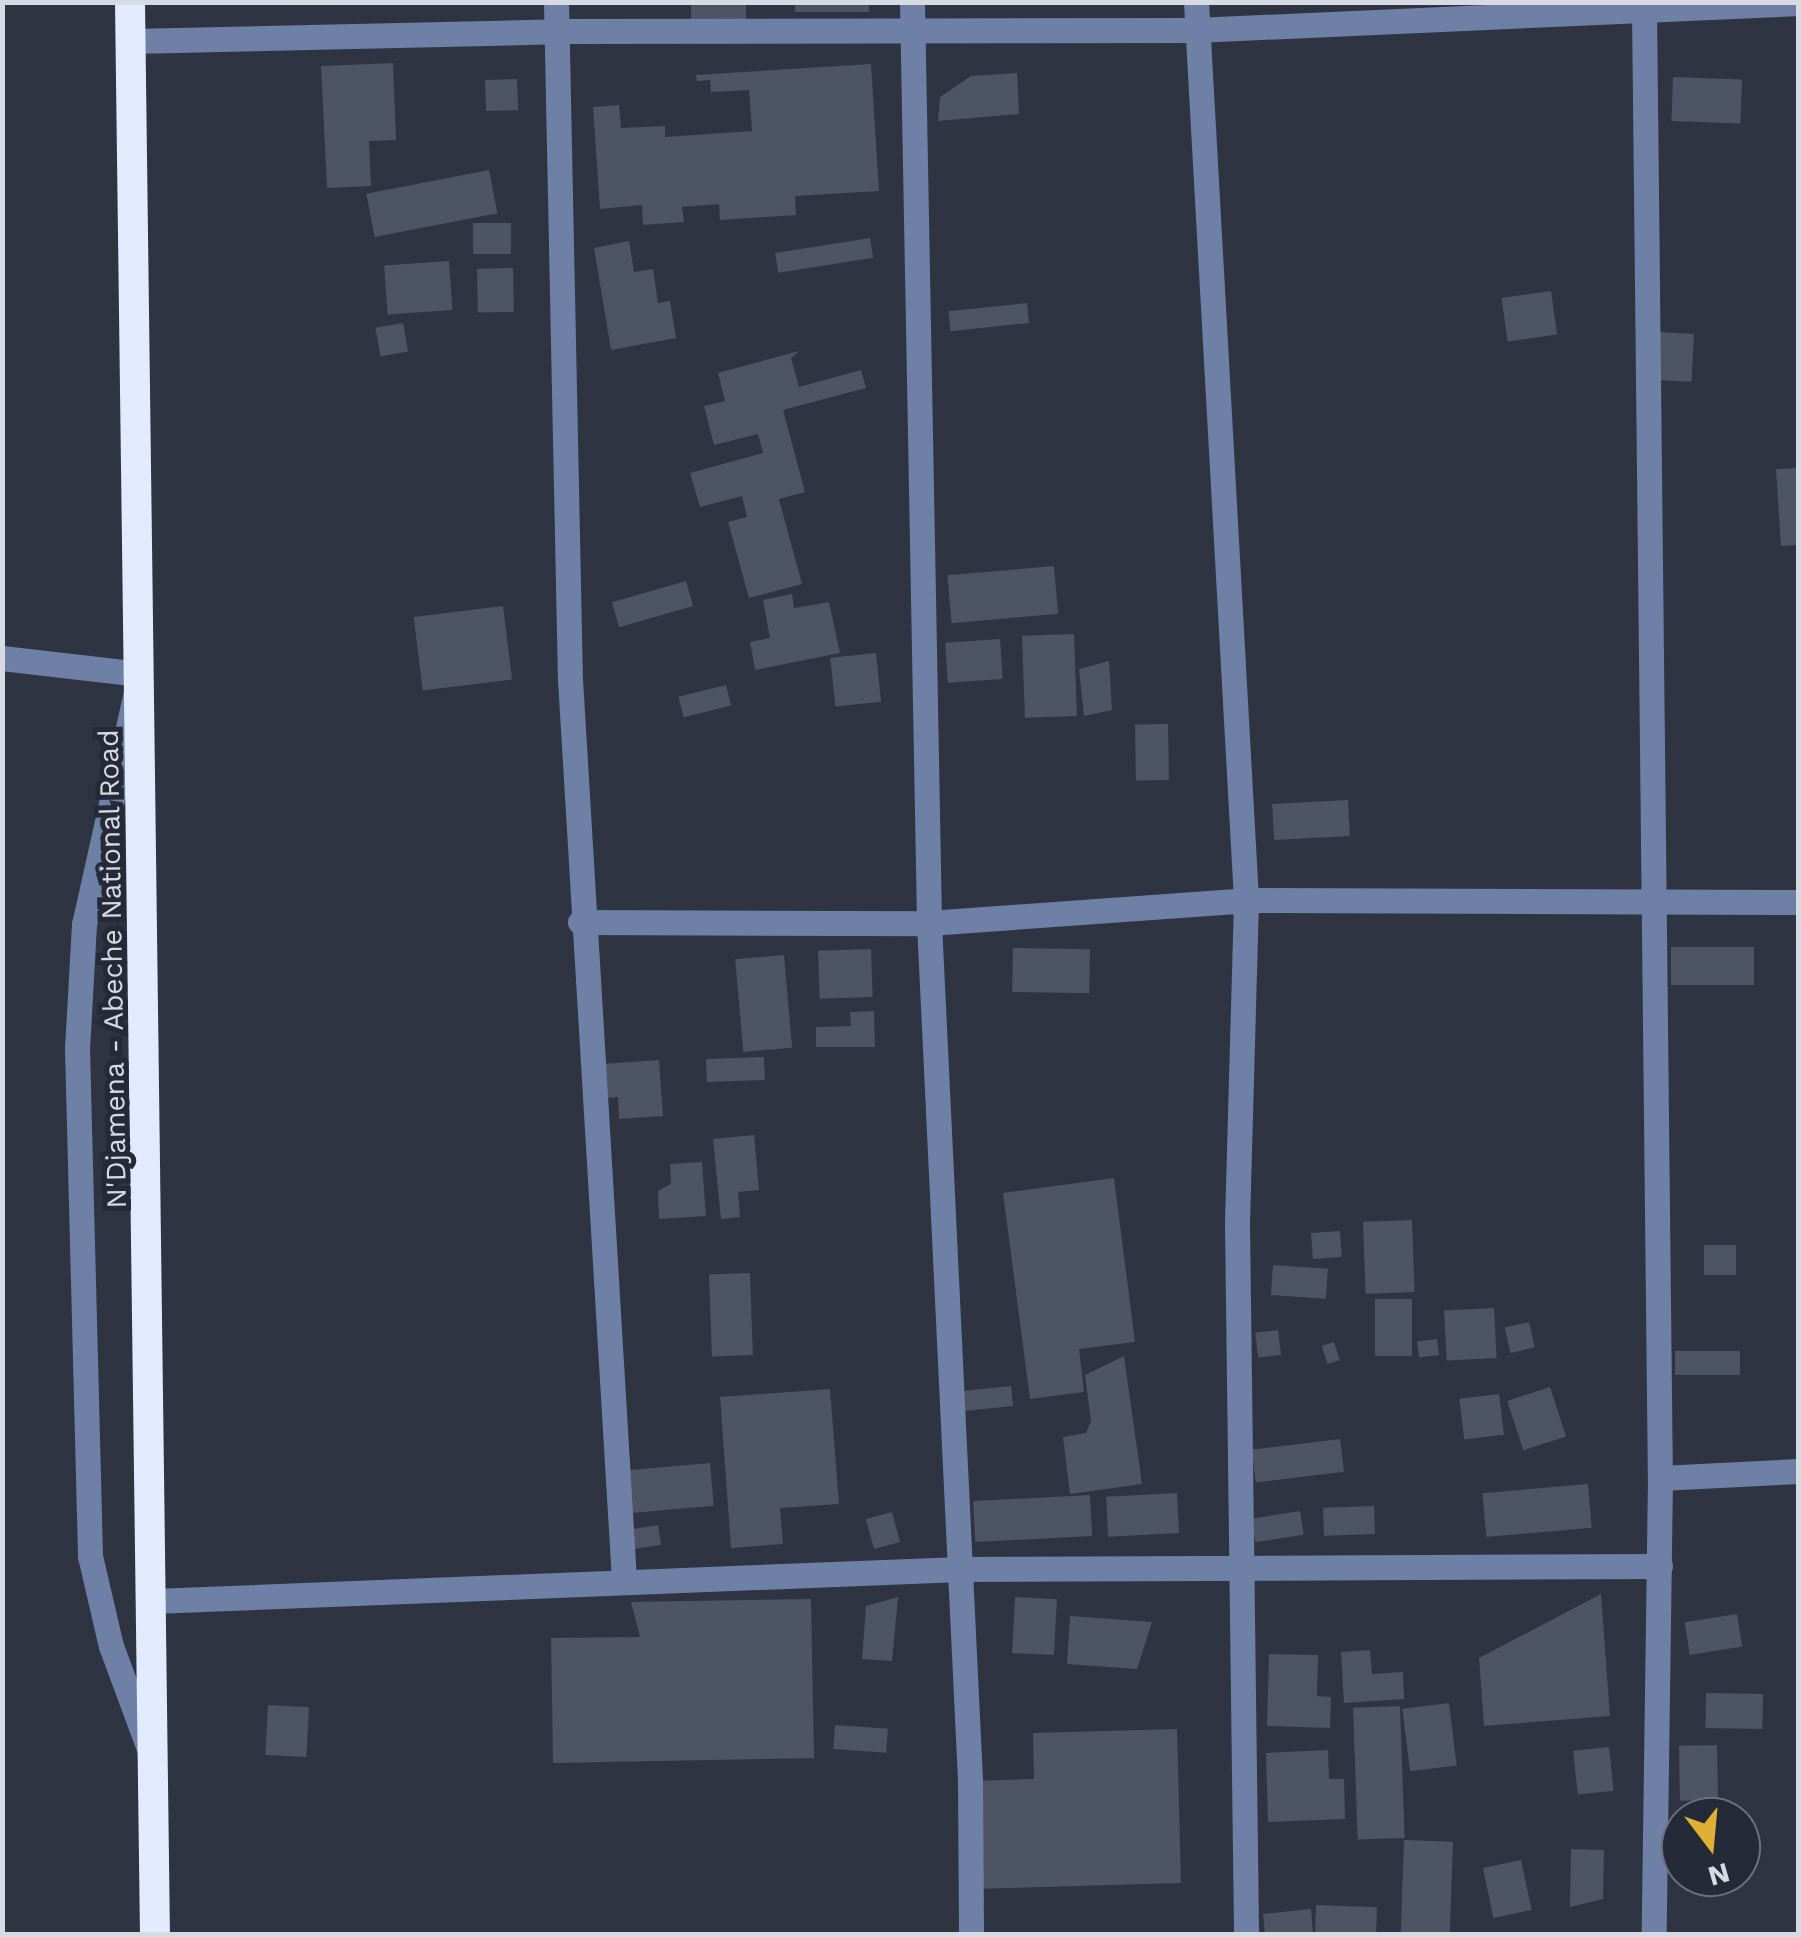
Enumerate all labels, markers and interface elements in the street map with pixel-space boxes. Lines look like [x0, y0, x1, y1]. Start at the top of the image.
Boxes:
street label: N'Djamena - Abeche National Road [92, 728, 134, 1210]
north arrow [1661, 1797, 1761, 1897]
text: N [1704, 1856, 1733, 1893]

